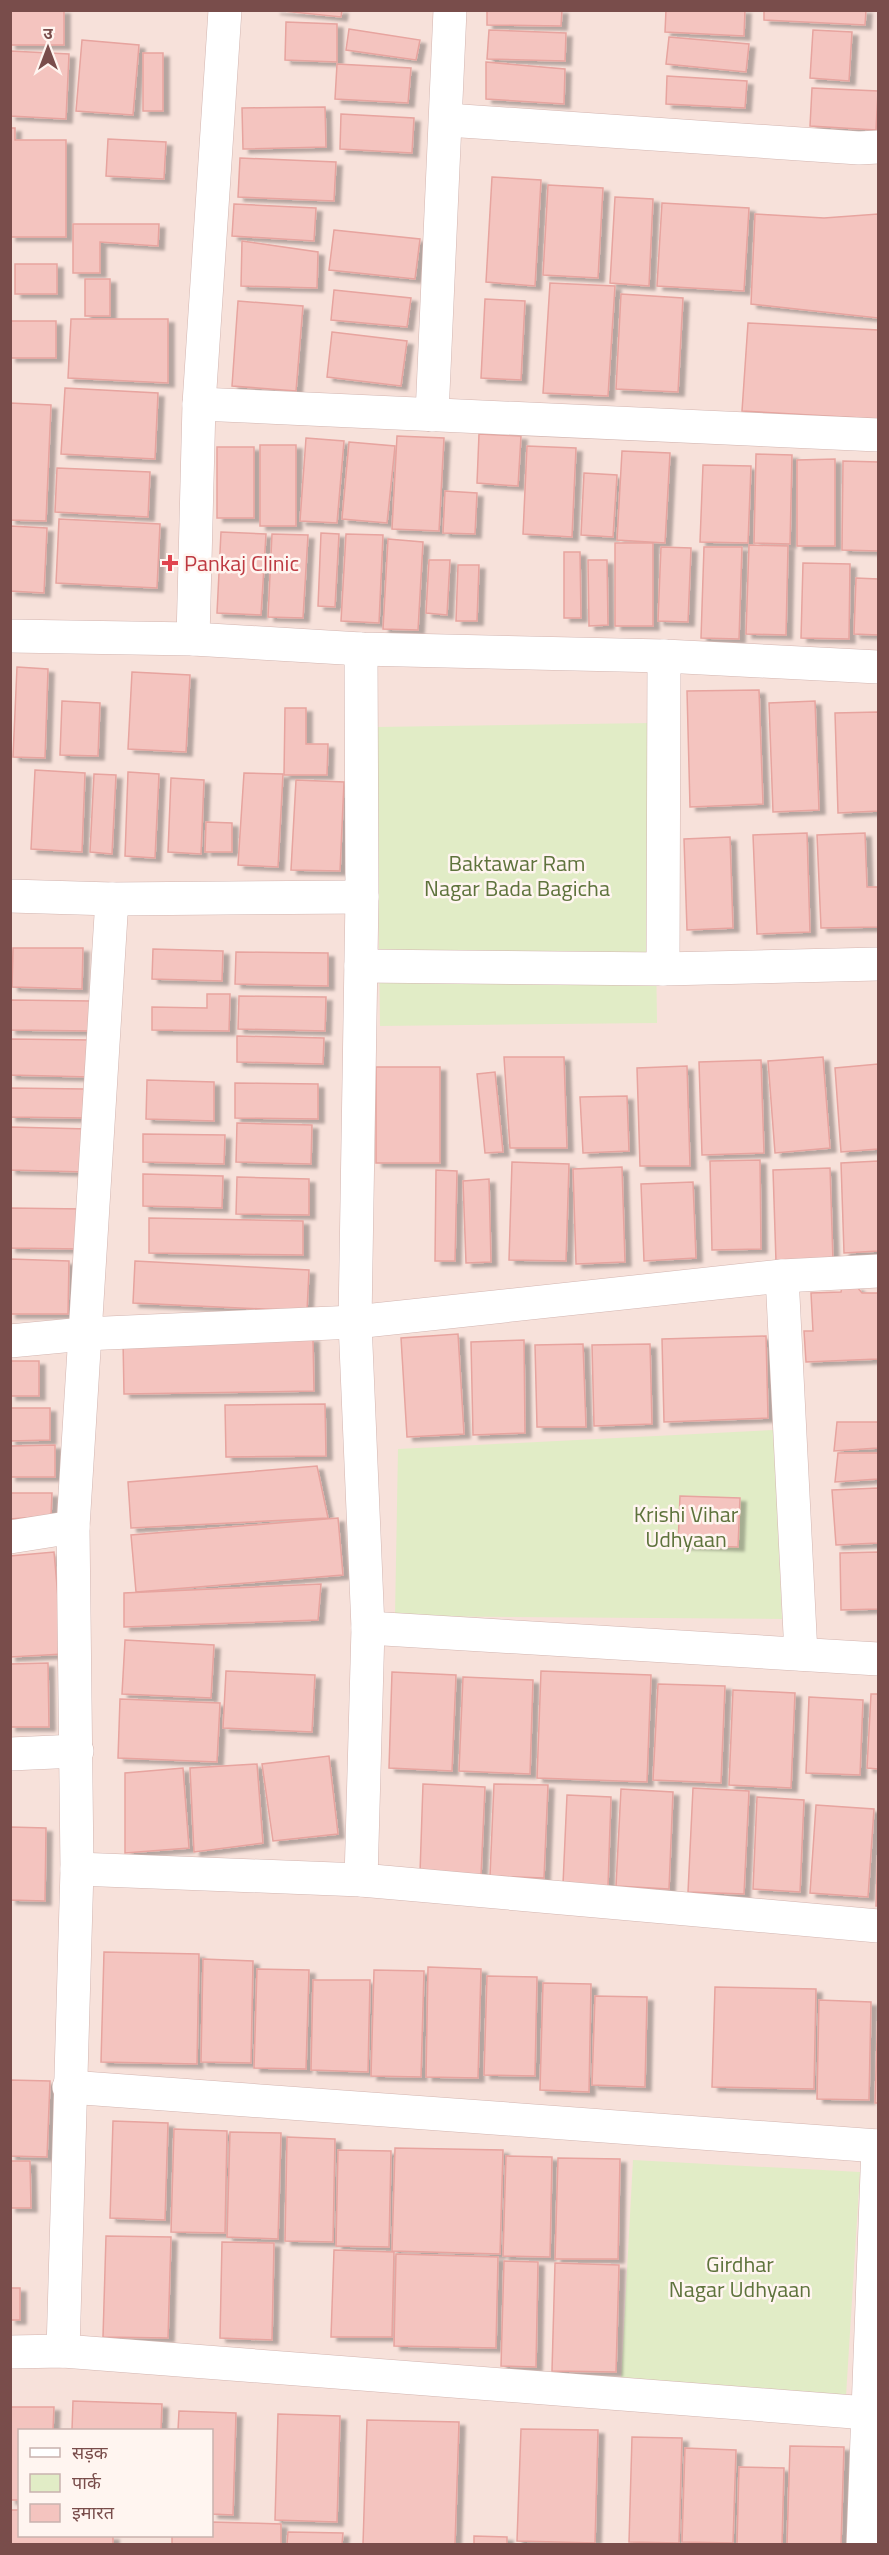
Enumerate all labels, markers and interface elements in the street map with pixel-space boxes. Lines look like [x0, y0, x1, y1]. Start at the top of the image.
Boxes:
north arrow [18, 18, 78, 78]
text: उ [43, 21, 53, 45]
place label: Pankaj Clinic [184, 546, 299, 580]
marker: Pankaj Clinic [161, 554, 179, 572]
park label: Baktawar Ram Nagar Bada Bagicha [424, 846, 610, 905]
park label: Krishi Vihar Udhyaan [634, 1497, 739, 1556]
park label: Girdhar Nagar Udhyaan [669, 2247, 811, 2306]
legend [18, 2429, 213, 2537]
text: सड़क [72, 2439, 109, 2466]
text: पार्क [72, 2469, 102, 2496]
text: इमारत [72, 2499, 115, 2526]

